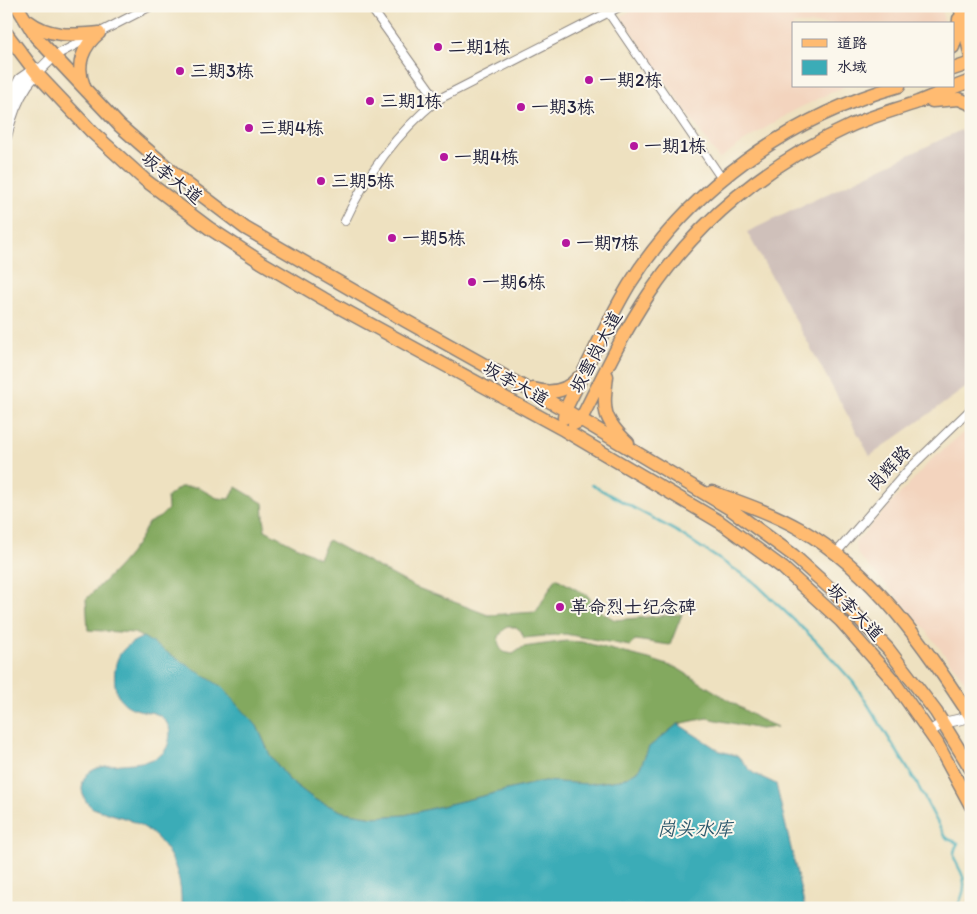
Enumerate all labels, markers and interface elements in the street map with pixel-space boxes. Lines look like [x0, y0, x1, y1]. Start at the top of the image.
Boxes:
legend [792, 22, 954, 88]
text: 道路 [837, 34, 867, 52]
place label: 二期1栋 [448, 36, 510, 58]
marker: 二期1栋 [432, 41, 444, 53]
text: 水域 [837, 58, 867, 76]
place label: 三期3栋 [190, 60, 254, 82]
marker: 三期3栋 [174, 65, 186, 77]
place label: 一期2栋 [599, 69, 662, 91]
marker: 一期2栋 [583, 74, 595, 86]
place label: 三期1栋 [380, 90, 442, 112]
marker: 三期1栋 [364, 95, 376, 107]
place label: 一期3栋 [531, 96, 595, 118]
marker: 一期3栋 [515, 101, 527, 113]
place label: 三期4栋 [259, 117, 324, 139]
marker: 三期4栋 [243, 122, 255, 134]
place label: 一期1栋 [644, 135, 706, 157]
marker: 一期1栋 [628, 140, 640, 152]
place label: 一期4栋 [454, 146, 519, 168]
street label: 坂李大道 [137, 147, 207, 209]
marker: 一期4栋 [438, 151, 450, 163]
place label: 三期5栋 [331, 170, 394, 192]
marker: 三期5栋 [315, 175, 327, 187]
place label: 一期5栋 [402, 227, 465, 249]
marker: 一期5栋 [386, 232, 398, 244]
place label: 一期7栋 [576, 232, 639, 254]
marker: 一期7栋 [560, 237, 572, 249]
place label: 一期6栋 [482, 271, 546, 293]
marker: 一期6栋 [466, 276, 478, 288]
street label: 坂雪岗大道 [565, 307, 627, 397]
street label: 坂李大道 [479, 357, 553, 411]
street label: 岗辉路 [863, 441, 915, 495]
street label: 坂李大道 [822, 578, 888, 646]
place label: 革命烈士纪念碑 [570, 596, 696, 618]
marker: 革命烈士纪念碑 [554, 601, 566, 613]
water label: 岗头水库 [657, 817, 735, 840]

